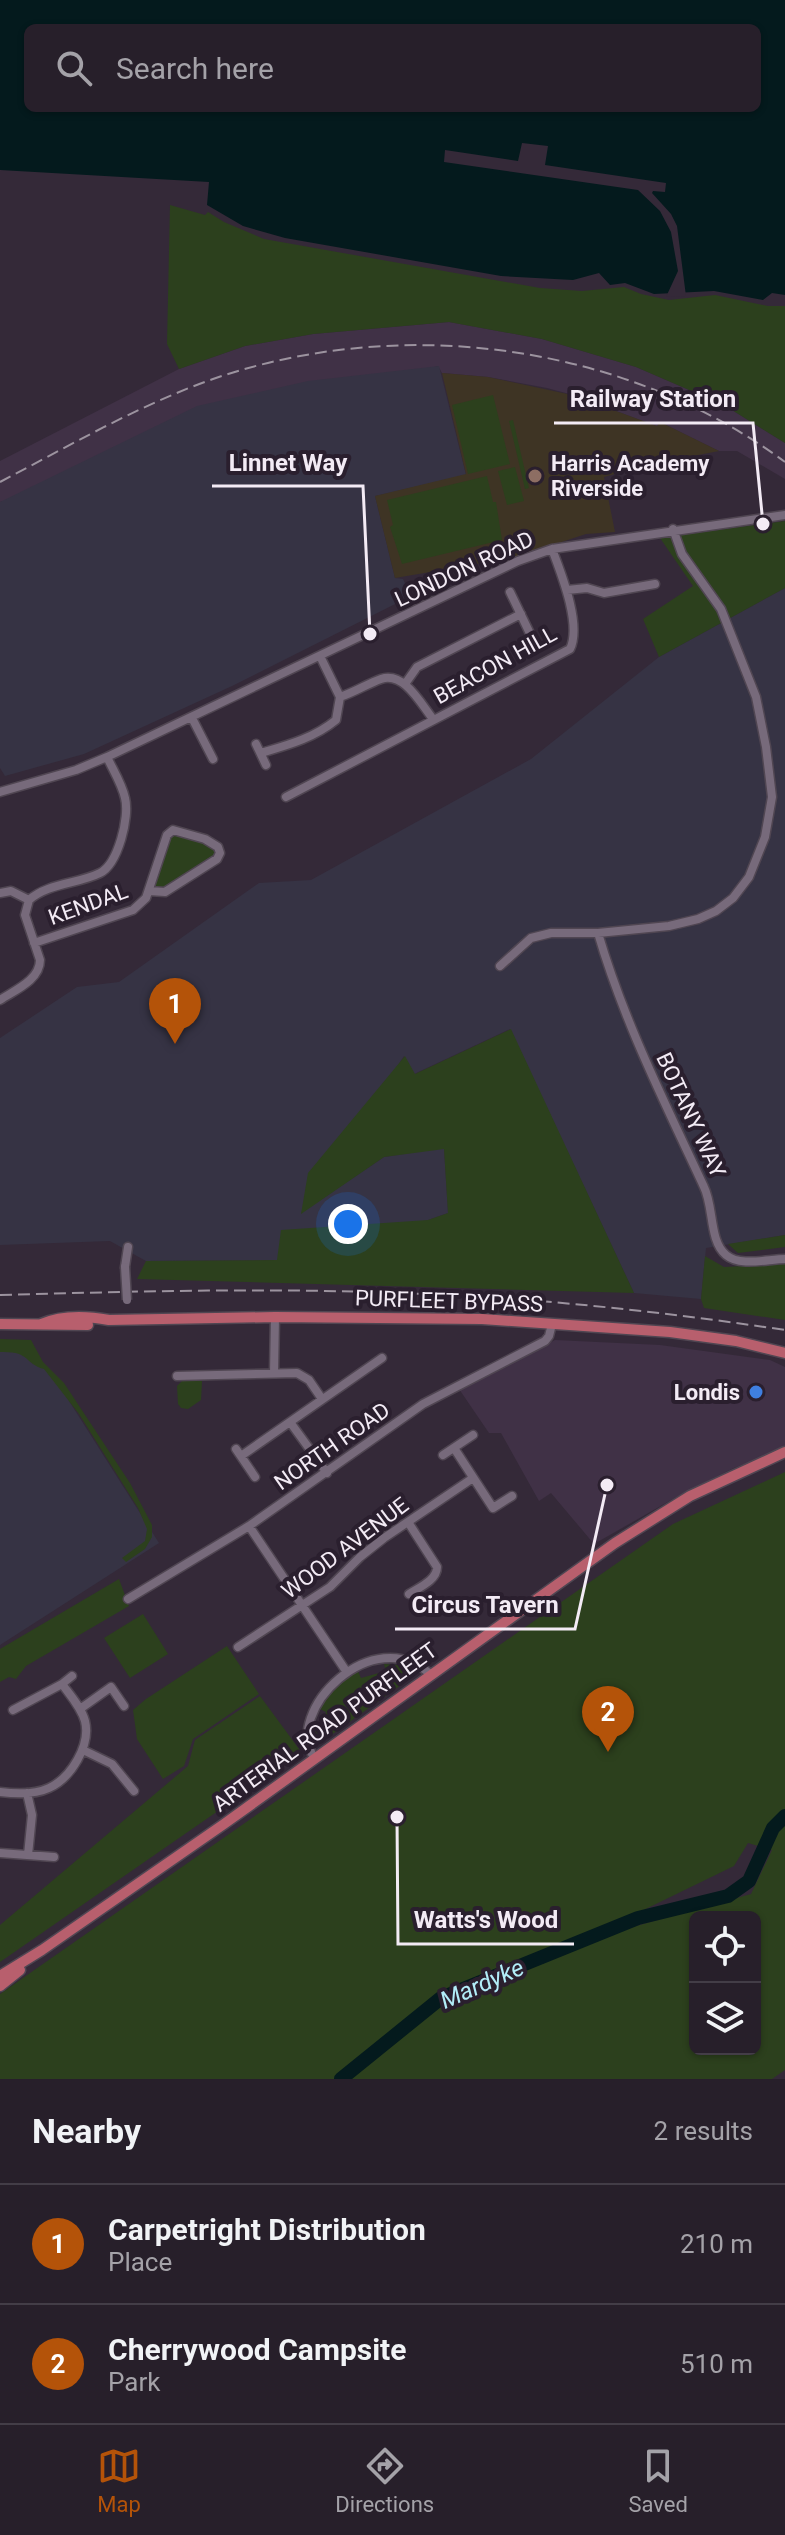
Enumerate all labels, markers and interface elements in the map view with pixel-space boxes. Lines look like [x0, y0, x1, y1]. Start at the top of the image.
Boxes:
search box [24, 24, 761, 112]
icon: search [52, 46, 96, 90]
text: Search here [116, 51, 274, 86]
callout: Railway Station [554, 375, 753, 423]
text: Railway Station [570, 385, 736, 413]
callout: Linnet Way [212, 438, 363, 486]
text: Linnet Way [229, 449, 348, 477]
place label: Harris Academy Riverside [551, 451, 710, 501]
marker: Harris Academy Riverside [526, 467, 544, 485]
street label: LONDON ROAD [391, 526, 537, 612]
street label: BEACON HILL [429, 621, 561, 709]
street label: KENDAL [45, 878, 131, 930]
pin: 1 [149, 978, 201, 1044]
street label: BOTANY WAY [651, 1049, 731, 1182]
your location [328, 1204, 368, 1244]
street label: PURFLEET BYPASS [354, 1285, 544, 1317]
place label: Londis [674, 1380, 740, 1405]
marker: Londis [747, 1383, 765, 1401]
street label: NORTH ROAD [270, 1397, 394, 1495]
street label: WOOD AVENUE [277, 1492, 413, 1604]
callout: Circus Tavern [395, 1581, 575, 1629]
text: Circus Tavern [411, 1591, 559, 1619]
street label: ARTERIAL ROAD PURFLEET [208, 1637, 442, 1817]
pin: 2 [582, 1686, 634, 1752]
callout: Watts's Wood [398, 1896, 574, 1944]
text: Watts's Wood [414, 1906, 558, 1934]
map controls [689, 1911, 761, 2055]
button: locate [689, 1911, 761, 1983]
water label: Mardyke [436, 1953, 528, 2015]
button: layers [689, 1983, 761, 2055]
text: Nearby [32, 2111, 141, 2151]
text: 2 results [654, 2116, 753, 2146]
text: Carpetright Distribution [108, 2212, 426, 2247]
text: 1 [51, 2229, 65, 2259]
text: 210 m [680, 2229, 753, 2259]
text: Place [108, 2247, 172, 2277]
text: Cherrywood Campsite [108, 2332, 406, 2367]
text: 2 [51, 2349, 65, 2379]
text: 510 m [680, 2349, 753, 2379]
text: Park [108, 2367, 160, 2397]
tab: Map [97, 2444, 141, 2517]
tab: Directions [335, 2444, 434, 2517]
tab: Saved [628, 2444, 688, 2517]

